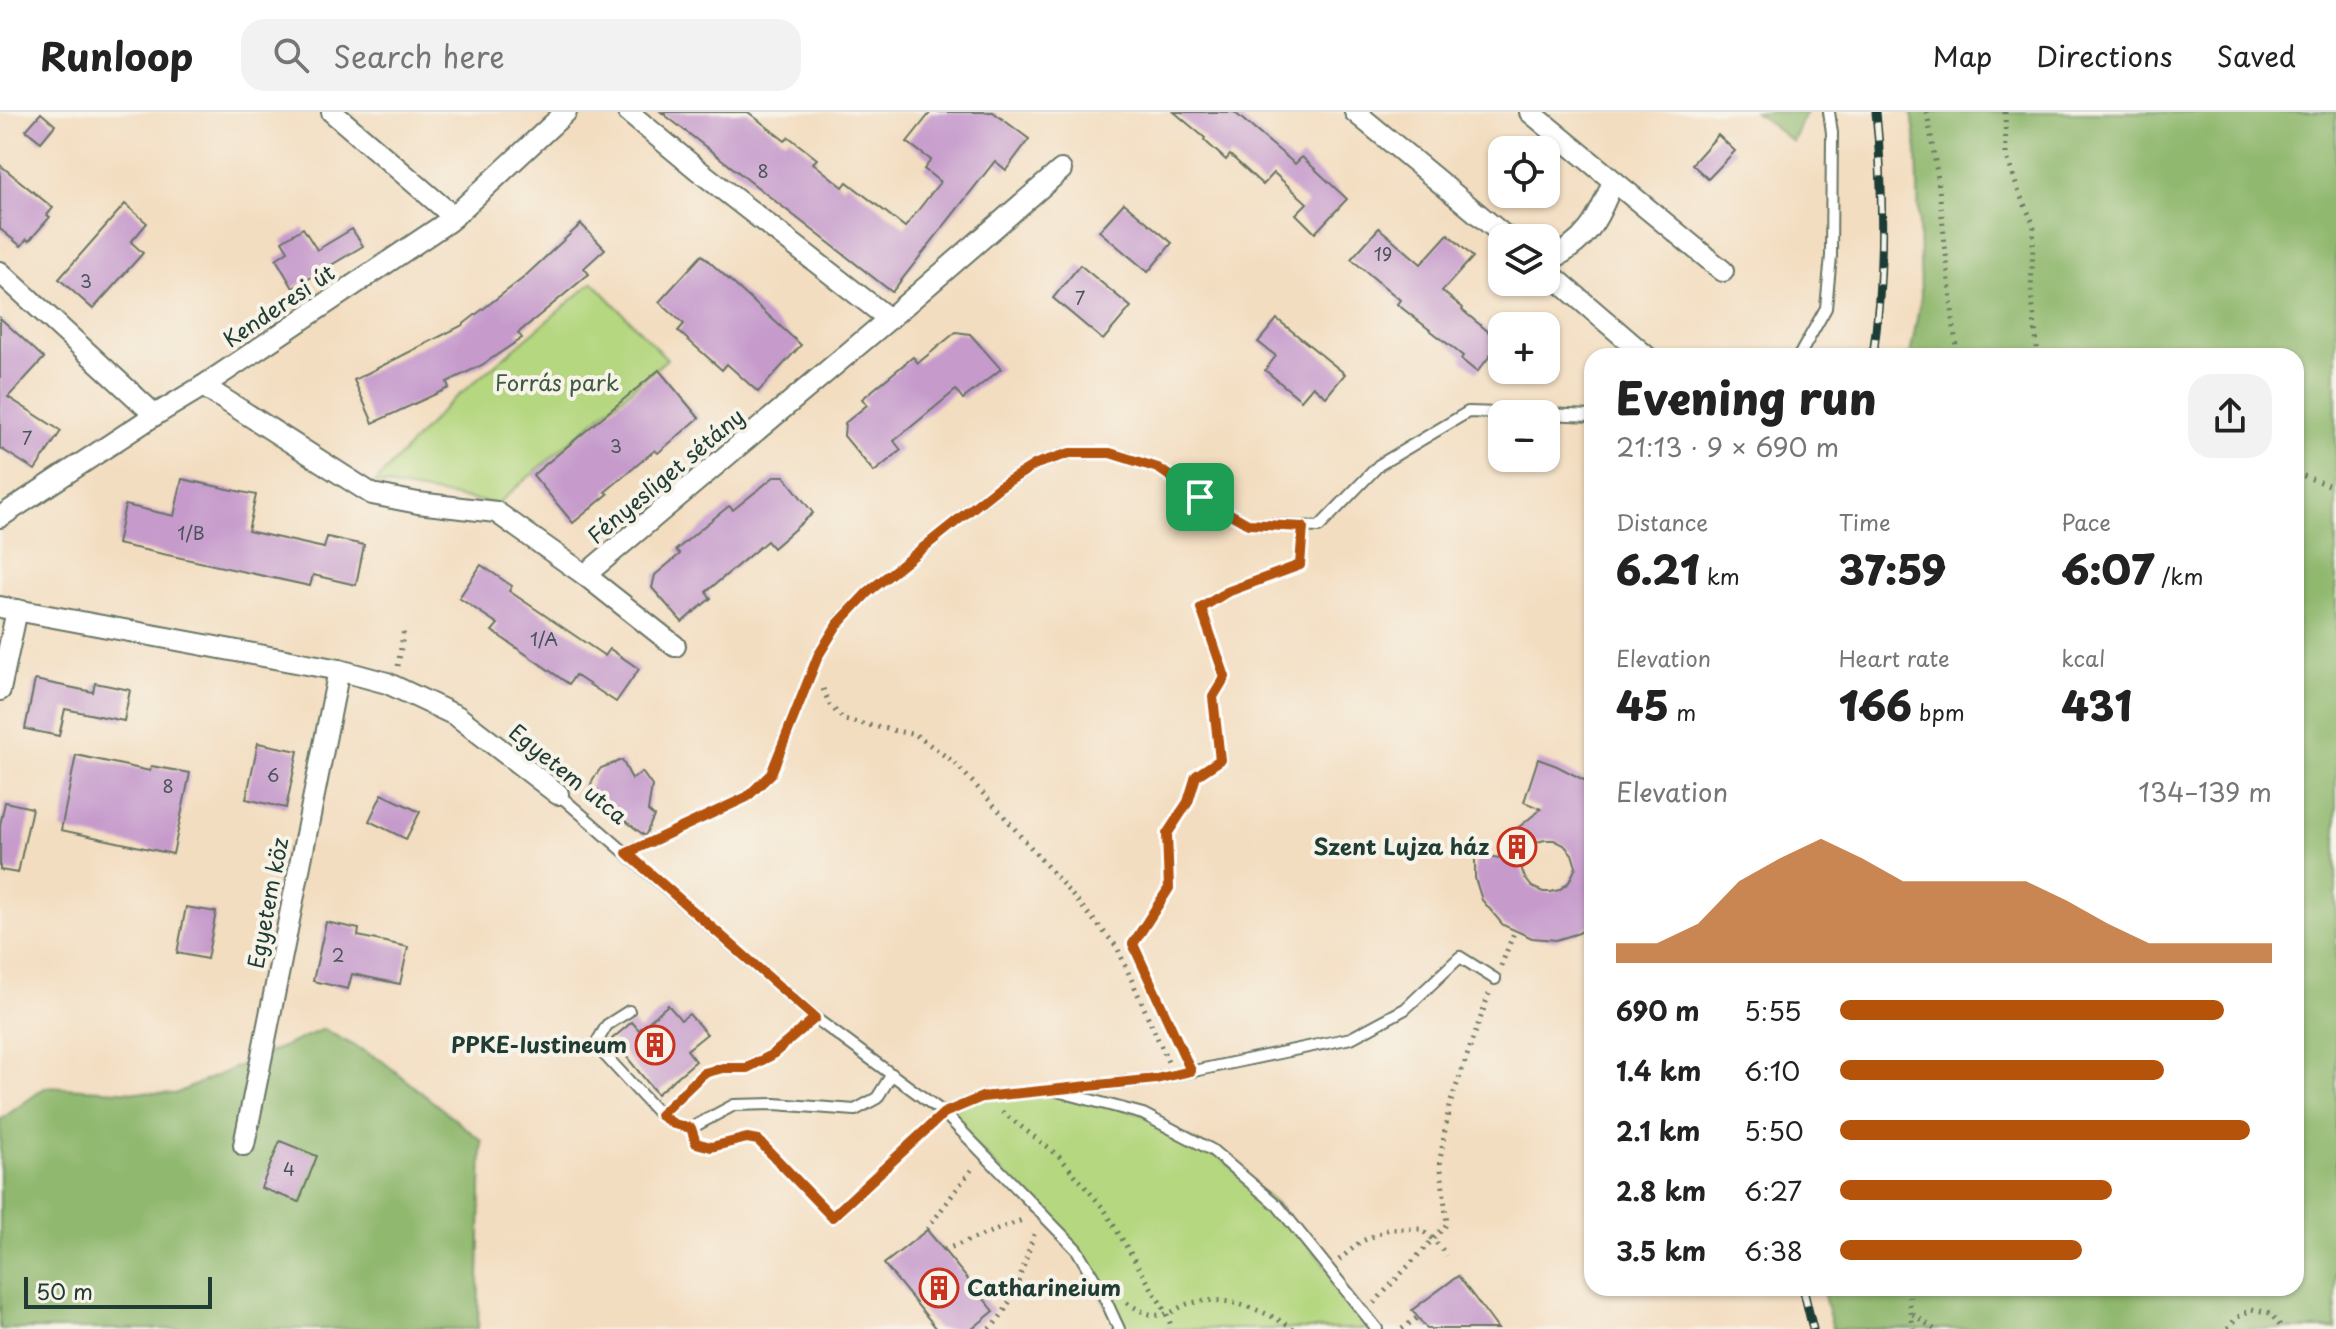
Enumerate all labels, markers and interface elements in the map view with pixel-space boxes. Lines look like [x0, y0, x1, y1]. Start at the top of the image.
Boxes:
search box [241, 19, 801, 91]
text: Runloop [40, 27, 193, 84]
icon: search [269, 33, 313, 77]
text: Search here [333, 33, 505, 78]
text: Map [1933, 34, 1992, 77]
text: Directions [2036, 34, 2173, 77]
text: Saved [2217, 34, 2296, 77]
map controls [1488, 136, 1560, 472]
button: locate [1488, 136, 1560, 208]
house number: 8 [757, 157, 769, 184]
button: layers [1488, 224, 1560, 296]
house number: 19 [1374, 240, 1392, 267]
street label: Kenderesi út [216, 255, 341, 354]
house number: 3 [80, 267, 92, 294]
house number: 7 [1075, 284, 1085, 311]
button: + [1488, 312, 1560, 384]
text: Evening run [1616, 364, 1877, 430]
park label: Forrás park [495, 365, 619, 398]
button: share [2188, 374, 2272, 458]
street label: Fényesliget sétány [579, 399, 751, 551]
button: − [1488, 400, 1560, 472]
house number: 7 [22, 424, 32, 451]
text: 21:13 · 9 × 690 m [1616, 427, 1839, 466]
house number: 3 [610, 432, 622, 459]
pin [1166, 463, 1234, 531]
icon: arrive [1178, 475, 1222, 519]
text: Distance [1616, 505, 1708, 538]
text: Time [1839, 505, 1891, 538]
text: Pace [2061, 505, 2111, 538]
house number: 1/B [177, 519, 205, 546]
text: 6.21 [1616, 538, 1700, 599]
text: 37:59 [1839, 538, 1946, 599]
text: 6:07 [2061, 538, 2154, 599]
text: km [1700, 559, 1740, 592]
text: /km [2154, 559, 2203, 592]
house number: 1/A [530, 625, 558, 652]
text: Elevation [1616, 641, 1711, 674]
text: Heart rate [1839, 641, 1950, 674]
text: kcal [2061, 641, 2105, 674]
text: 45 [1616, 674, 1669, 735]
text: 166 [1839, 674, 1912, 735]
text: 431 [2061, 674, 2132, 735]
text: m [1669, 695, 1696, 728]
text: bpm [1912, 695, 1965, 728]
street label: Egyetem utca [503, 715, 635, 831]
house number: 6 [267, 761, 279, 788]
house number: 8 [162, 772, 174, 799]
text: Elevation [1616, 772, 1728, 811]
text: 134–139 m [2138, 772, 2272, 811]
building icon: Szent Lujza ház [1496, 826, 1538, 868]
place label: Szent Lujza ház [1314, 829, 1489, 862]
street label: Egyetem köz [238, 834, 295, 971]
house number: 2 [332, 941, 344, 968]
text: 690 m [1616, 991, 1700, 1030]
text: 5:55 [1744, 991, 1802, 1030]
building icon: PPKE-Iustineum [634, 1024, 676, 1066]
place label: PPKE-Iustineum [451, 1027, 627, 1060]
text: 1.4 km [1616, 1051, 1701, 1090]
text: 6:10 [1744, 1051, 1800, 1090]
text: 2.1 km [1616, 1111, 1700, 1150]
text: 5:50 [1744, 1111, 1804, 1150]
house number: 4 [283, 1155, 295, 1182]
text: 2.8 km [1616, 1171, 1706, 1210]
text: 6:27 [1744, 1171, 1802, 1210]
text: 3.5 km [1616, 1231, 1706, 1270]
text: 6:38 [1744, 1231, 1803, 1270]
building icon: Catharineium [918, 1267, 960, 1309]
place label: Catharineium [967, 1270, 1121, 1303]
scale bar [24, 1273, 212, 1309]
text: 50 m [36, 1274, 93, 1307]

